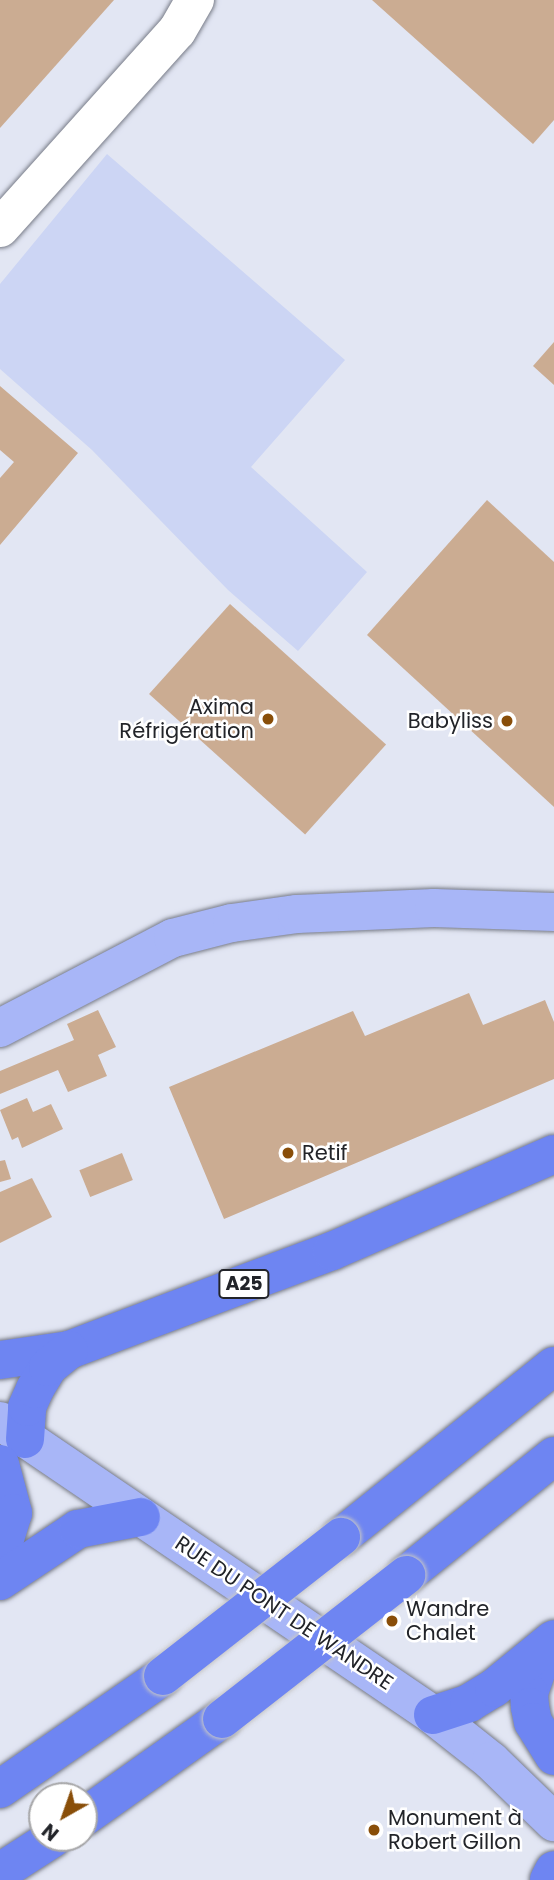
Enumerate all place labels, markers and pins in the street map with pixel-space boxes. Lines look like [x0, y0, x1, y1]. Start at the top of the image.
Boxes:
place label: Axima Réfrigération [119, 694, 254, 744]
place label: Babyliss [408, 708, 493, 734]
marker: Axima Réfrigération [260, 711, 276, 727]
marker: Babyliss [499, 713, 515, 729]
place label: Retif [302, 1140, 348, 1166]
marker: Retif [280, 1145, 296, 1161]
place label: Wandre Chalet [406, 1596, 489, 1646]
marker: Wandre Chalet [384, 1613, 400, 1629]
place label: Monument à Robert Gillon [388, 1805, 522, 1855]
marker: Monument à Robert Gillon [366, 1822, 382, 1838]

